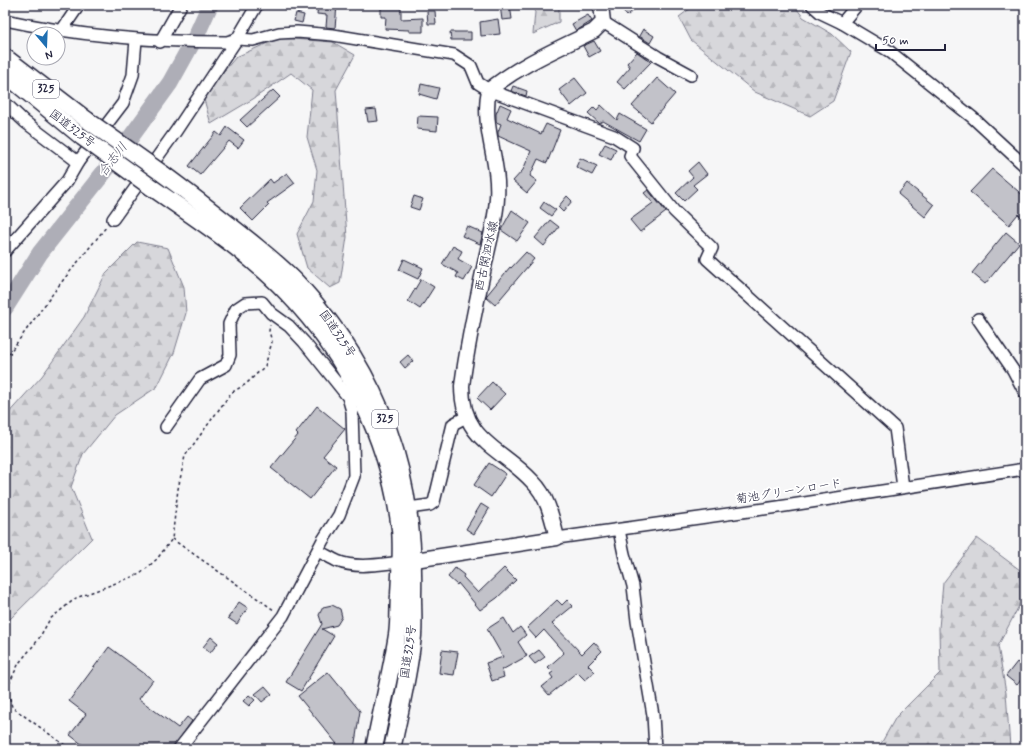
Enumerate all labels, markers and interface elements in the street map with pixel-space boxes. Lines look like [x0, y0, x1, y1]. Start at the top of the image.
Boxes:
north arrow [26, 26, 66, 66]
scale bar [876, 26, 945, 52]
text: 50 m [882, 33, 909, 49]
text: N [43, 47, 55, 62]
road number: 325 [33, 80, 59, 98]
street label: 国道325号 [45, 106, 99, 152]
water label: 合志川 [94, 139, 132, 181]
street label: 西古閑泗水線 [472, 219, 502, 293]
street label: 国道325号 [315, 307, 359, 361]
road number: 325 [372, 410, 398, 428]
street label: 菊池グリーンロード [735, 476, 843, 508]
street label: 国道325号 [397, 624, 421, 680]

